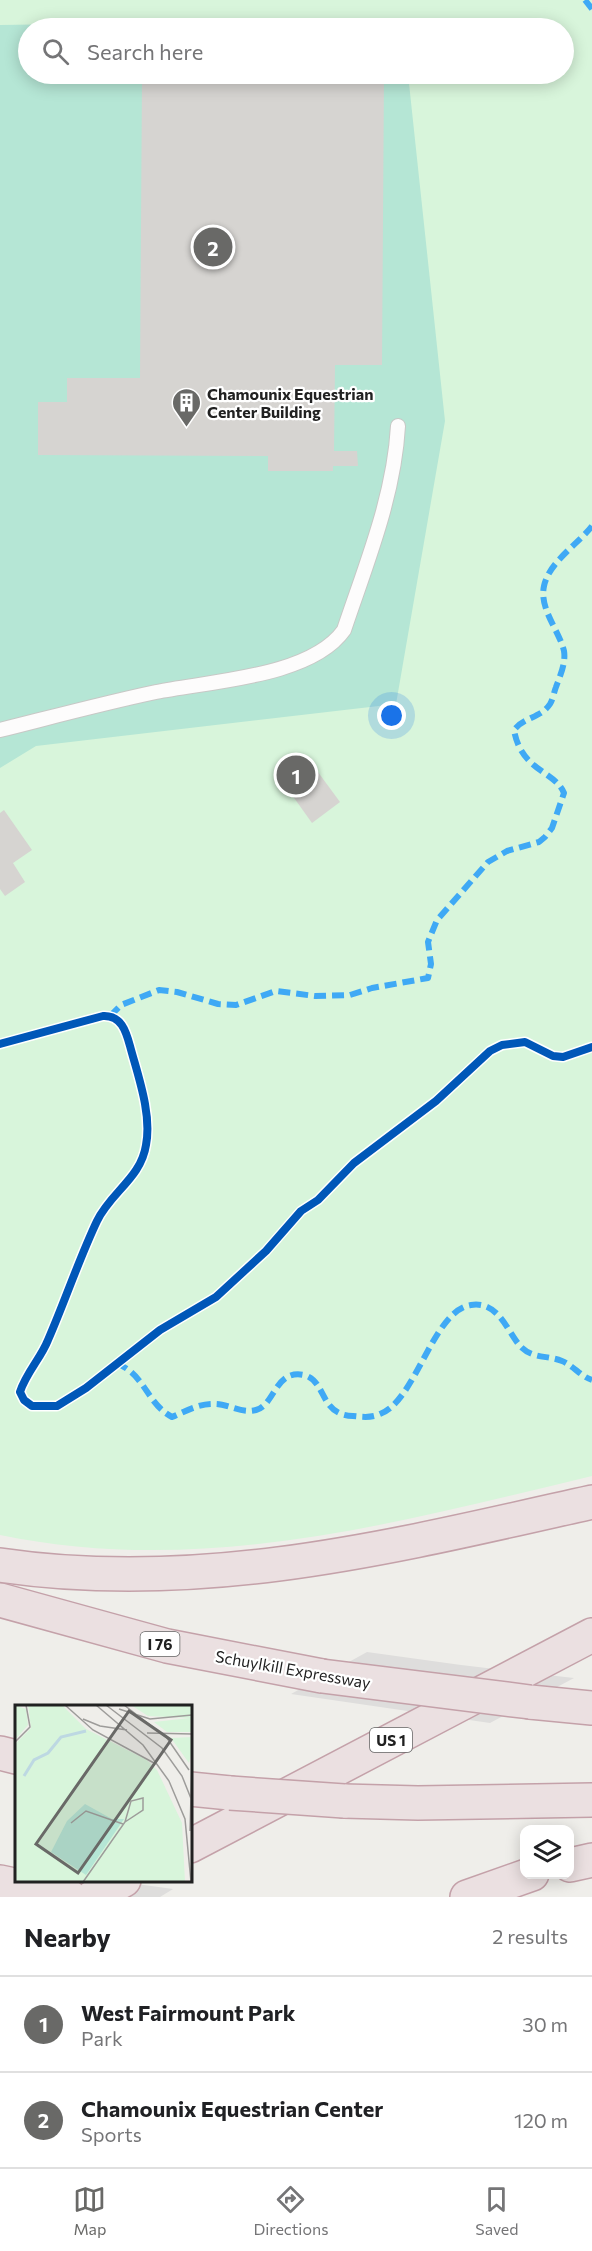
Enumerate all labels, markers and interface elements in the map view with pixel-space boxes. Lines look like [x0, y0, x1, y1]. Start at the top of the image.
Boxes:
search box [18, 18, 574, 84]
icon: search [39, 35, 72, 68]
text: Search here [87, 38, 203, 65]
pin: 2 [194, 224, 232, 270]
place label: Chamounix Equestrian Center Building [207, 384, 374, 421]
building icon: Chamounix Equestrian Center Building [170, 386, 202, 428]
your location [377, 701, 406, 730]
pin: 1 [276, 752, 316, 798]
road number: I 76 [140, 1632, 180, 1656]
street label: Schuylkill Expressway [214, 1646, 372, 1692]
inset map [15, 1705, 192, 1882]
road number: US 1 [370, 1728, 412, 1752]
map controls [520, 1825, 574, 1879]
button: layers [520, 1825, 574, 1879]
text: Nearby [24, 1921, 111, 1952]
text: 2 results [492, 1924, 568, 1948]
text: West Fairmount Park [81, 1999, 295, 2026]
text: 1 [39, 2012, 48, 2036]
text: 30 m [522, 2012, 568, 2036]
text: Park [81, 2026, 123, 2050]
text: Chamounix Equestrian Center [81, 2095, 383, 2122]
text: 2 [38, 2108, 49, 2132]
text: 120 m [514, 2108, 568, 2132]
text: Sports [81, 2122, 142, 2146]
tab: Map [73, 2183, 106, 2238]
tab: Directions [253, 2183, 328, 2238]
tab: Saved [475, 2183, 519, 2238]

